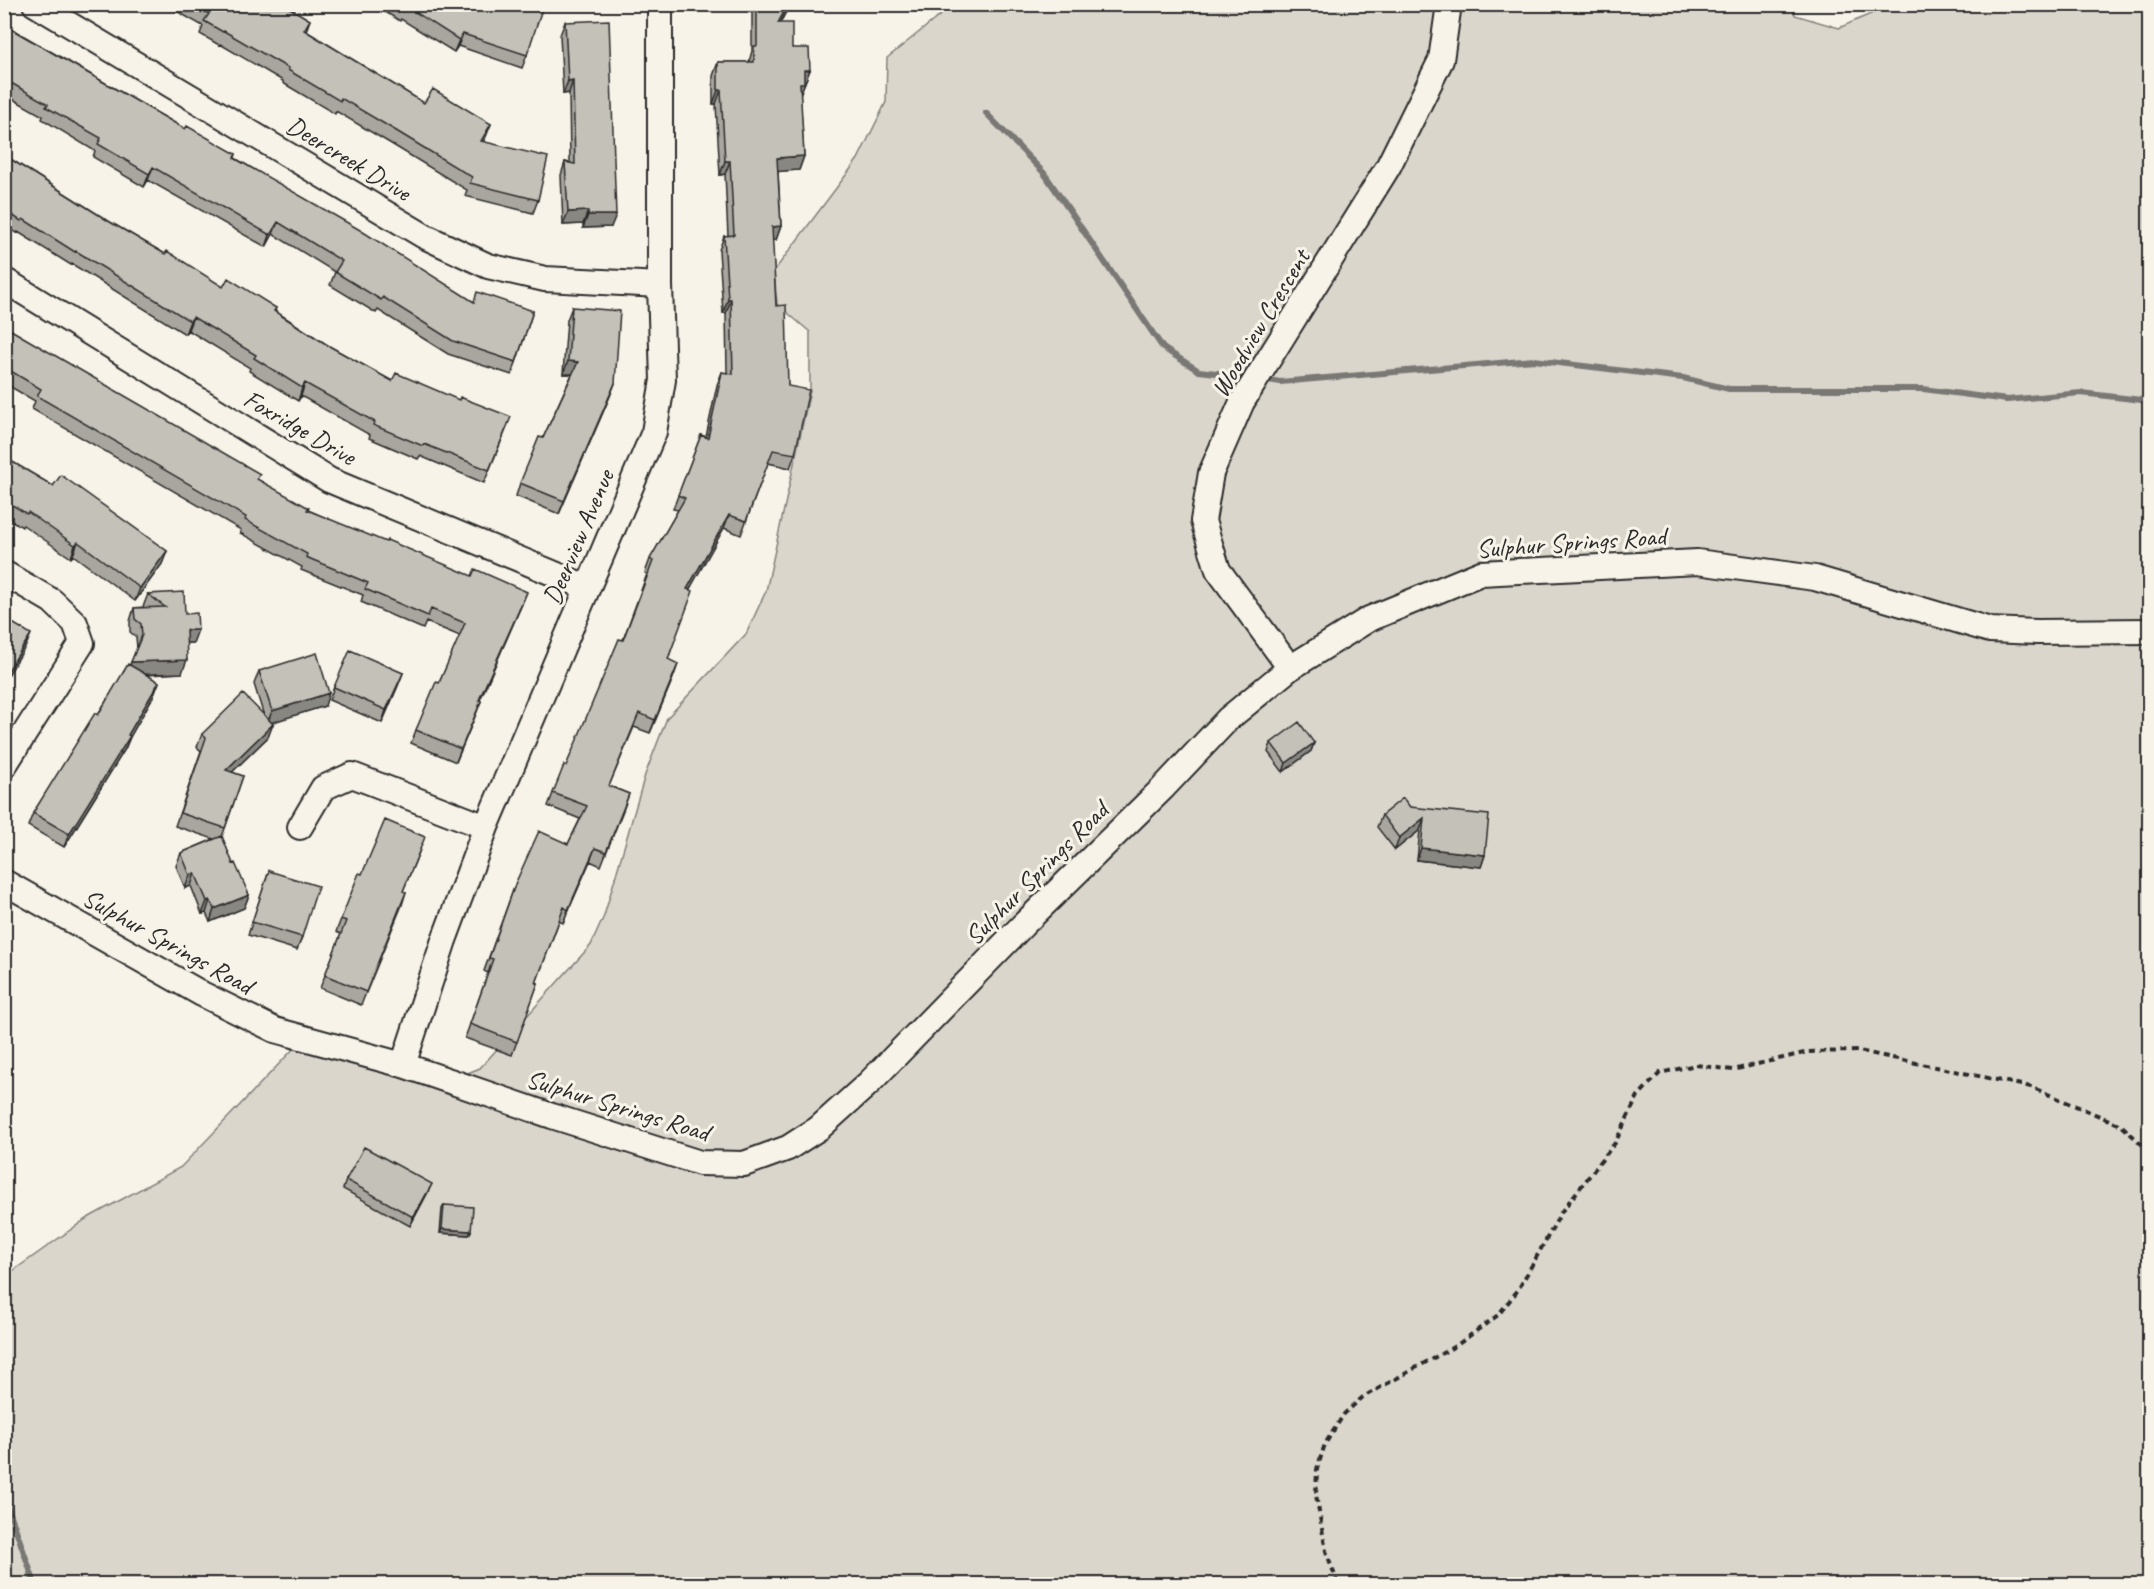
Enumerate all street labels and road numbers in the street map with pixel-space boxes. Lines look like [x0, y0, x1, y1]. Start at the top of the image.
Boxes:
street label: Deercreek Drive [281, 108, 418, 209]
street label: Woodview Crescent [1203, 241, 1319, 403]
street label: Foxridge Drive [238, 382, 363, 474]
street label: Deerview Avenue [535, 463, 623, 609]
street label: Sulphur Springs Road [1475, 519, 1671, 566]
street label: Sulphur Springs Road [958, 792, 1118, 952]
street label: Sulphur Springs Road [77, 881, 262, 1004]
street label: Sulphur Springs Road [522, 1062, 717, 1150]

